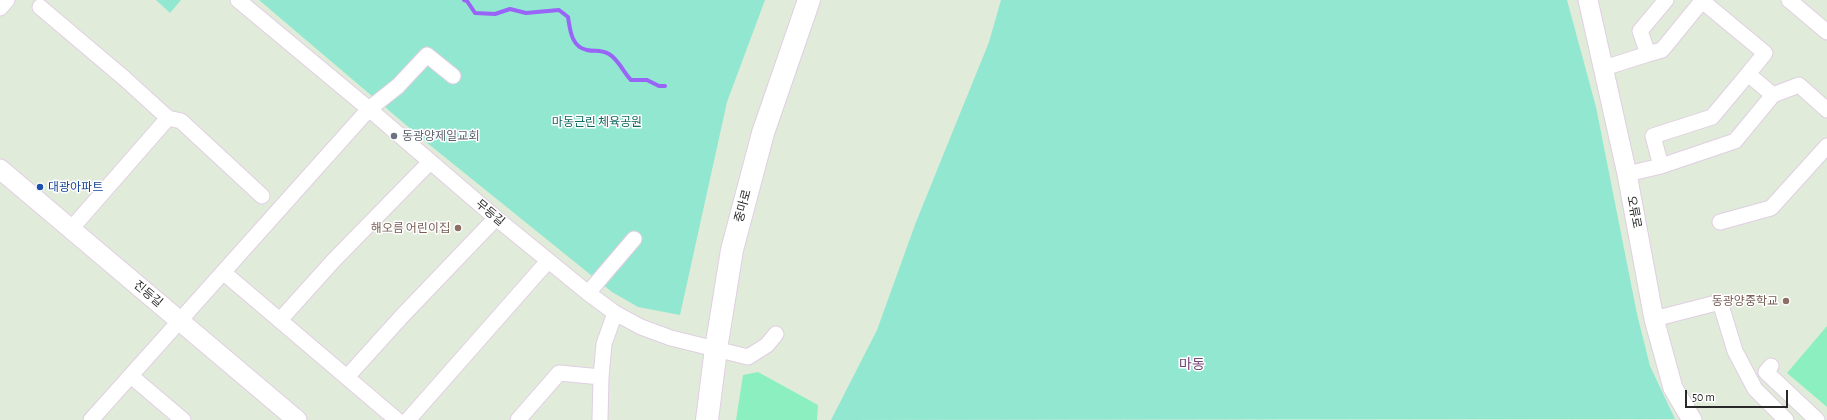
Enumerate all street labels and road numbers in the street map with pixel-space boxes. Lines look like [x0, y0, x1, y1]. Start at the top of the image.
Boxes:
street label: 중마로 [732, 188, 754, 224]
street label: 오류로 [1624, 194, 1644, 230]
street label: 무등길 [473, 197, 507, 229]
street label: 진등길 [131, 278, 165, 310]

